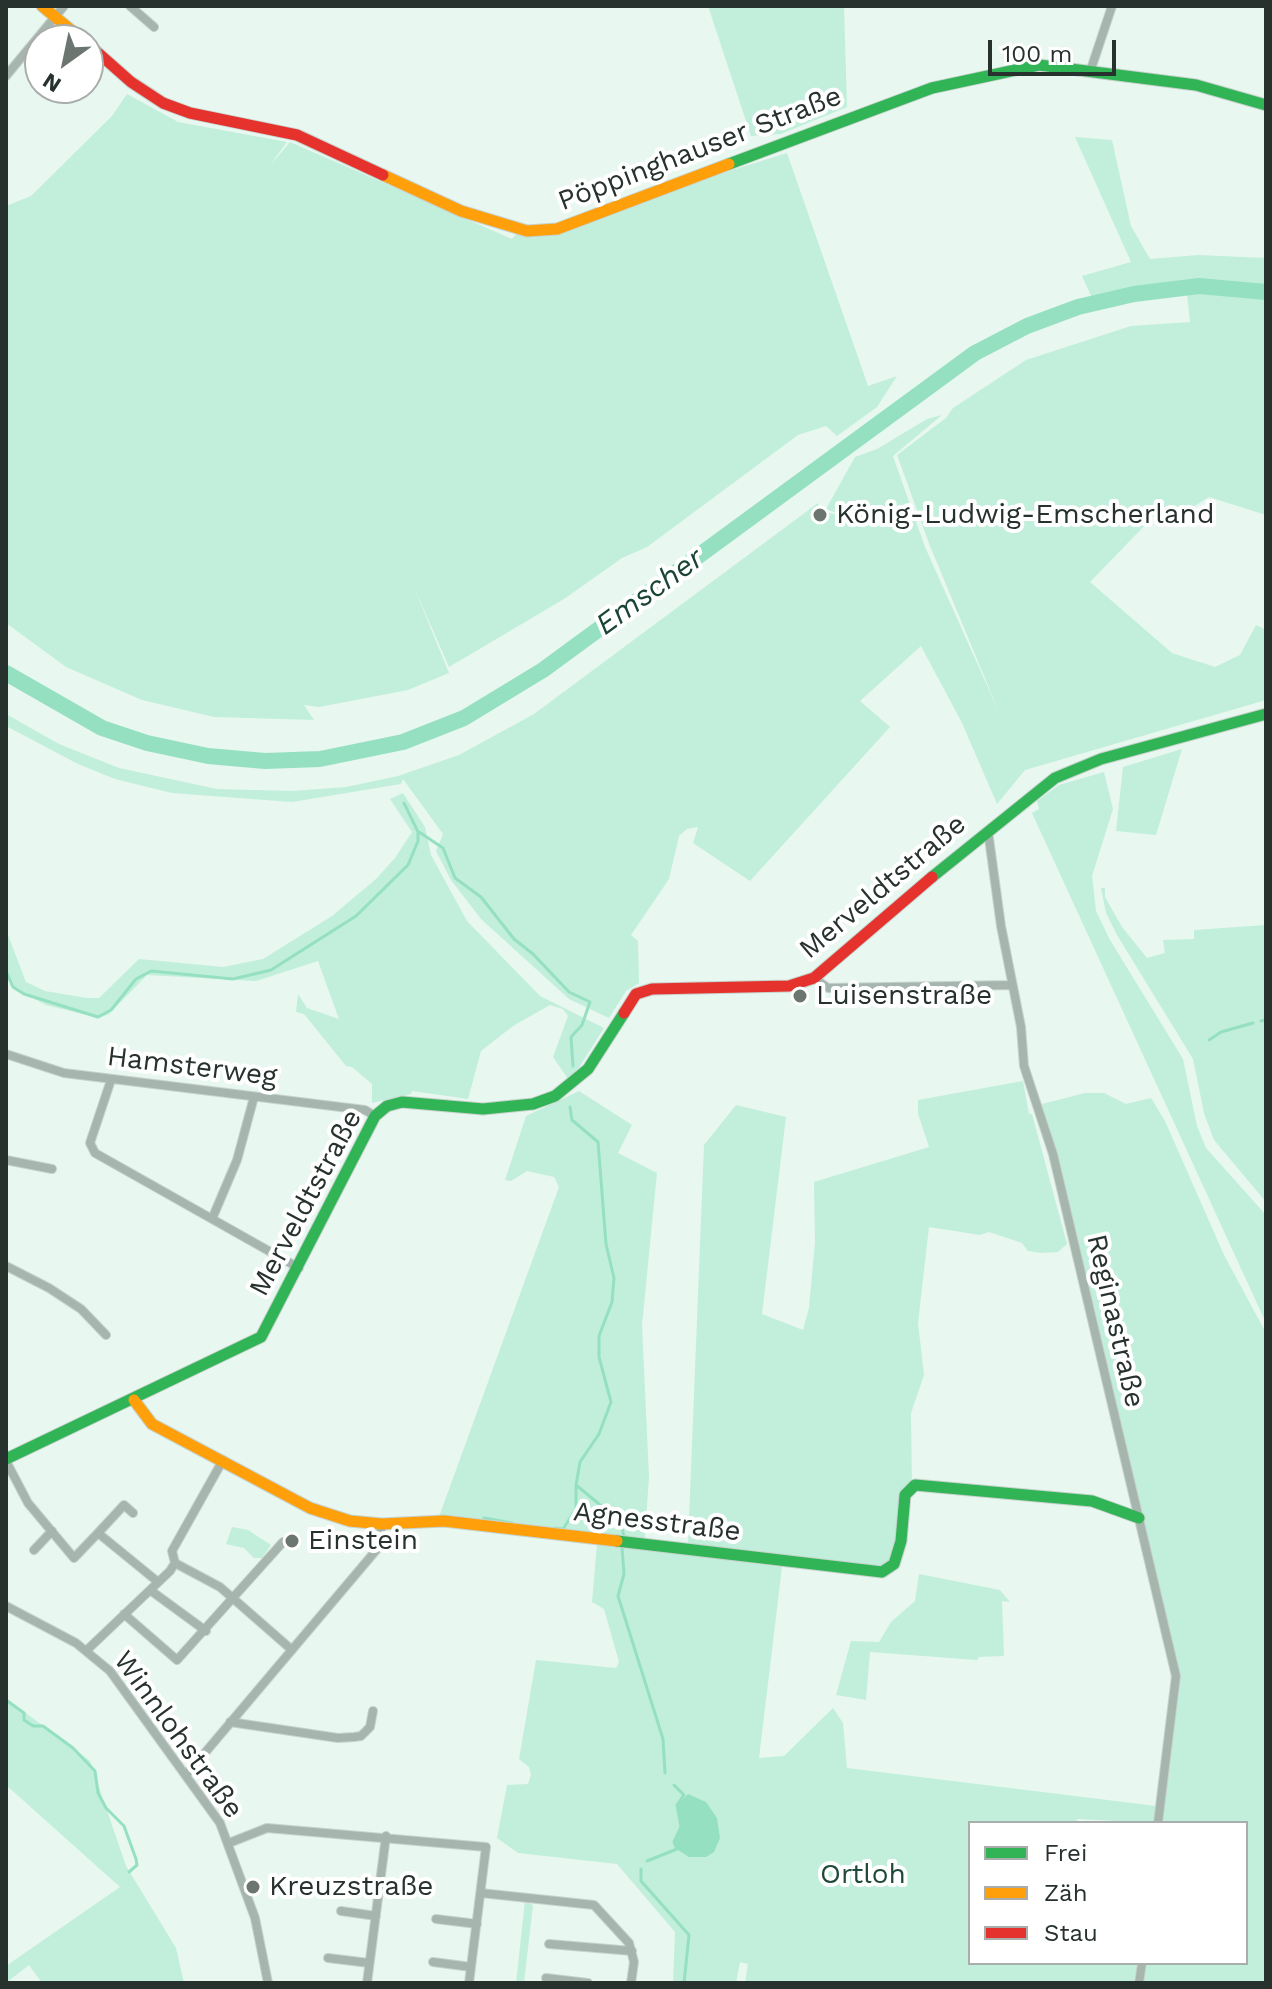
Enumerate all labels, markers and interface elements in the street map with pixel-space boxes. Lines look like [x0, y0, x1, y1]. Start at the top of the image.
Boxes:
north arrow [24, 24, 104, 104]
scale bar [992, 24, 1120, 74]
text: 100 m [1002, 40, 1072, 68]
text: N [38, 68, 65, 98]
street label: Pöppinghauser Straße [554, 79, 846, 219]
place label: König-Ludwig-Emscherland [836, 498, 1214, 532]
marker: König-Ludwig-Emscherland [811, 506, 829, 524]
water label: Emscher [589, 541, 711, 643]
street label: Merveldtstraße [793, 808, 973, 966]
place label: Luisenstraße [816, 979, 992, 1013]
marker: Luisenstraße [791, 987, 809, 1005]
street label: Hamsterweg [105, 1040, 279, 1094]
street label: Merveldtstraße [243, 1104, 369, 1302]
street label: Reginastraße [1079, 1231, 1151, 1411]
street label: Agnesstraße [571, 1495, 743, 1549]
place label: Einstein [308, 1524, 418, 1558]
marker: Einstein [283, 1532, 301, 1550]
street label: Winnlohstraße [106, 1645, 250, 1825]
legend [968, 1821, 1248, 1965]
text: Frei [1044, 1839, 1087, 1867]
park label: Ortloh [820, 1858, 906, 1892]
place label: Kreuzstraße [269, 1870, 434, 1904]
marker: Kreuzstraße [244, 1878, 262, 1896]
text: Zäh [1044, 1879, 1088, 1907]
text: Stau [1044, 1919, 1098, 1947]

